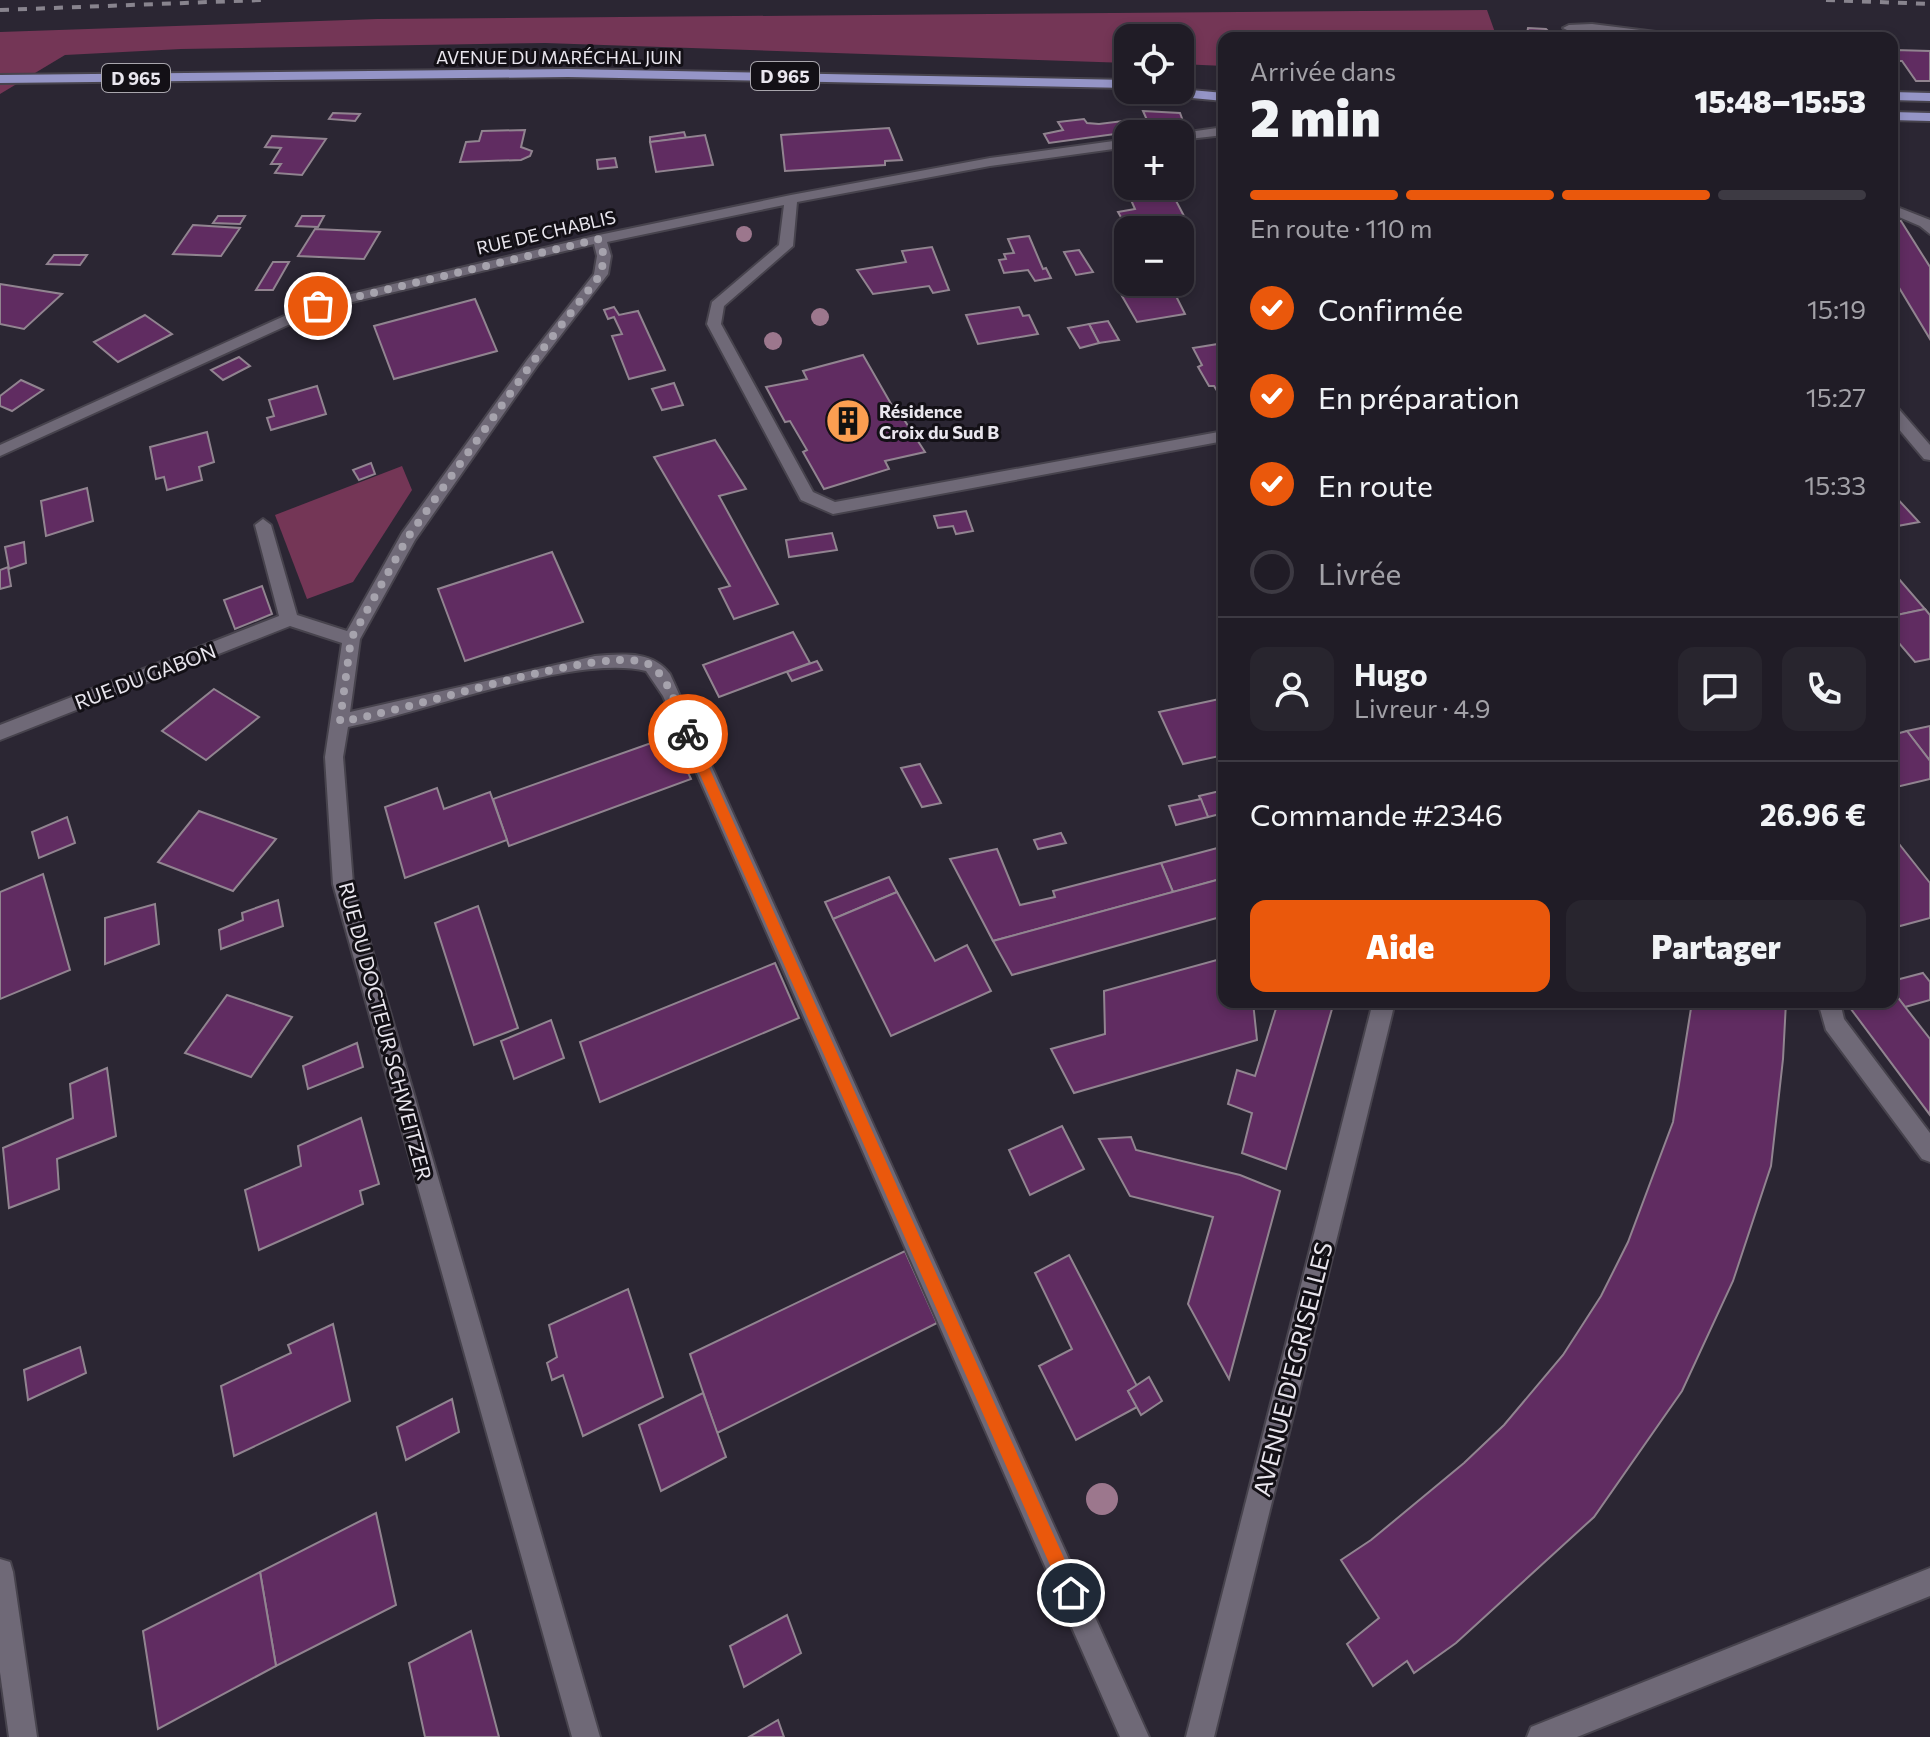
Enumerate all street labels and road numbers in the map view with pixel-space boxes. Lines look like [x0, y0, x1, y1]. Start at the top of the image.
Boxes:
street label: AVENUE DU MARÉCHAL JUIN [436, 46, 682, 68]
road number: D 965 [751, 62, 819, 90]
road number: D 965 [102, 64, 170, 92]
street label: RUE DE CHABLIS [474, 205, 618, 259]
street label: RUE DU GABON [71, 638, 219, 714]
street label: RUE DU DOCTEUR SCHWEITZER [335, 879, 437, 1183]
street label: AVENUE D'EGRISELLES [1246, 1239, 1338, 1499]

